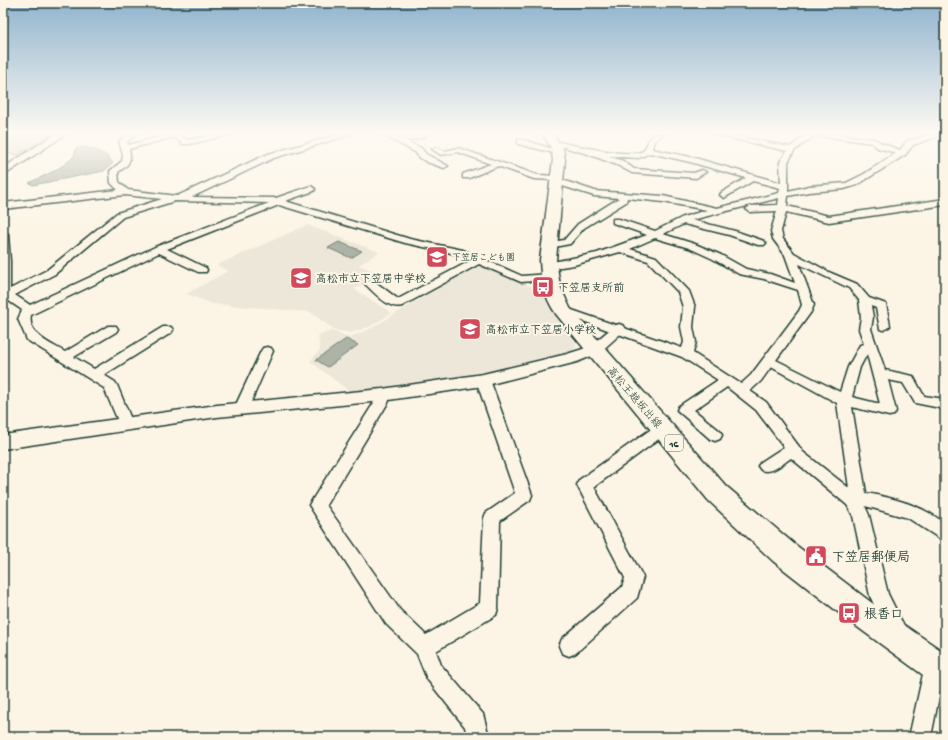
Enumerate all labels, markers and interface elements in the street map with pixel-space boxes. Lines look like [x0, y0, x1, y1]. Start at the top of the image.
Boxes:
school or university icon: 下笠居こども園 [424, 244, 450, 270]
place label: 下笠居こども園 [452, 252, 515, 264]
school or university icon: 高松市立下笠居中学校 [288, 265, 314, 291]
place label: 高松市立下笠居中学校 [316, 273, 426, 286]
bus stop icon: 下笠居支所前 [530, 274, 556, 300]
place label: 下笠居支所前 [558, 282, 624, 295]
school or university icon: 高松市立下笠居小学校 [457, 316, 483, 342]
place label: 高松市立下笠居小学校 [486, 324, 596, 337]
street label: 高松王越坂出線 [604, 365, 664, 431]
road number: 16 [665, 435, 683, 451]
public building icon: 下笠居郵便局 [803, 543, 829, 569]
place label: 下笠居郵便局 [832, 550, 910, 566]
bus stop icon: 根香口 [836, 600, 862, 626]
place label: 根香口 [864, 607, 903, 623]

